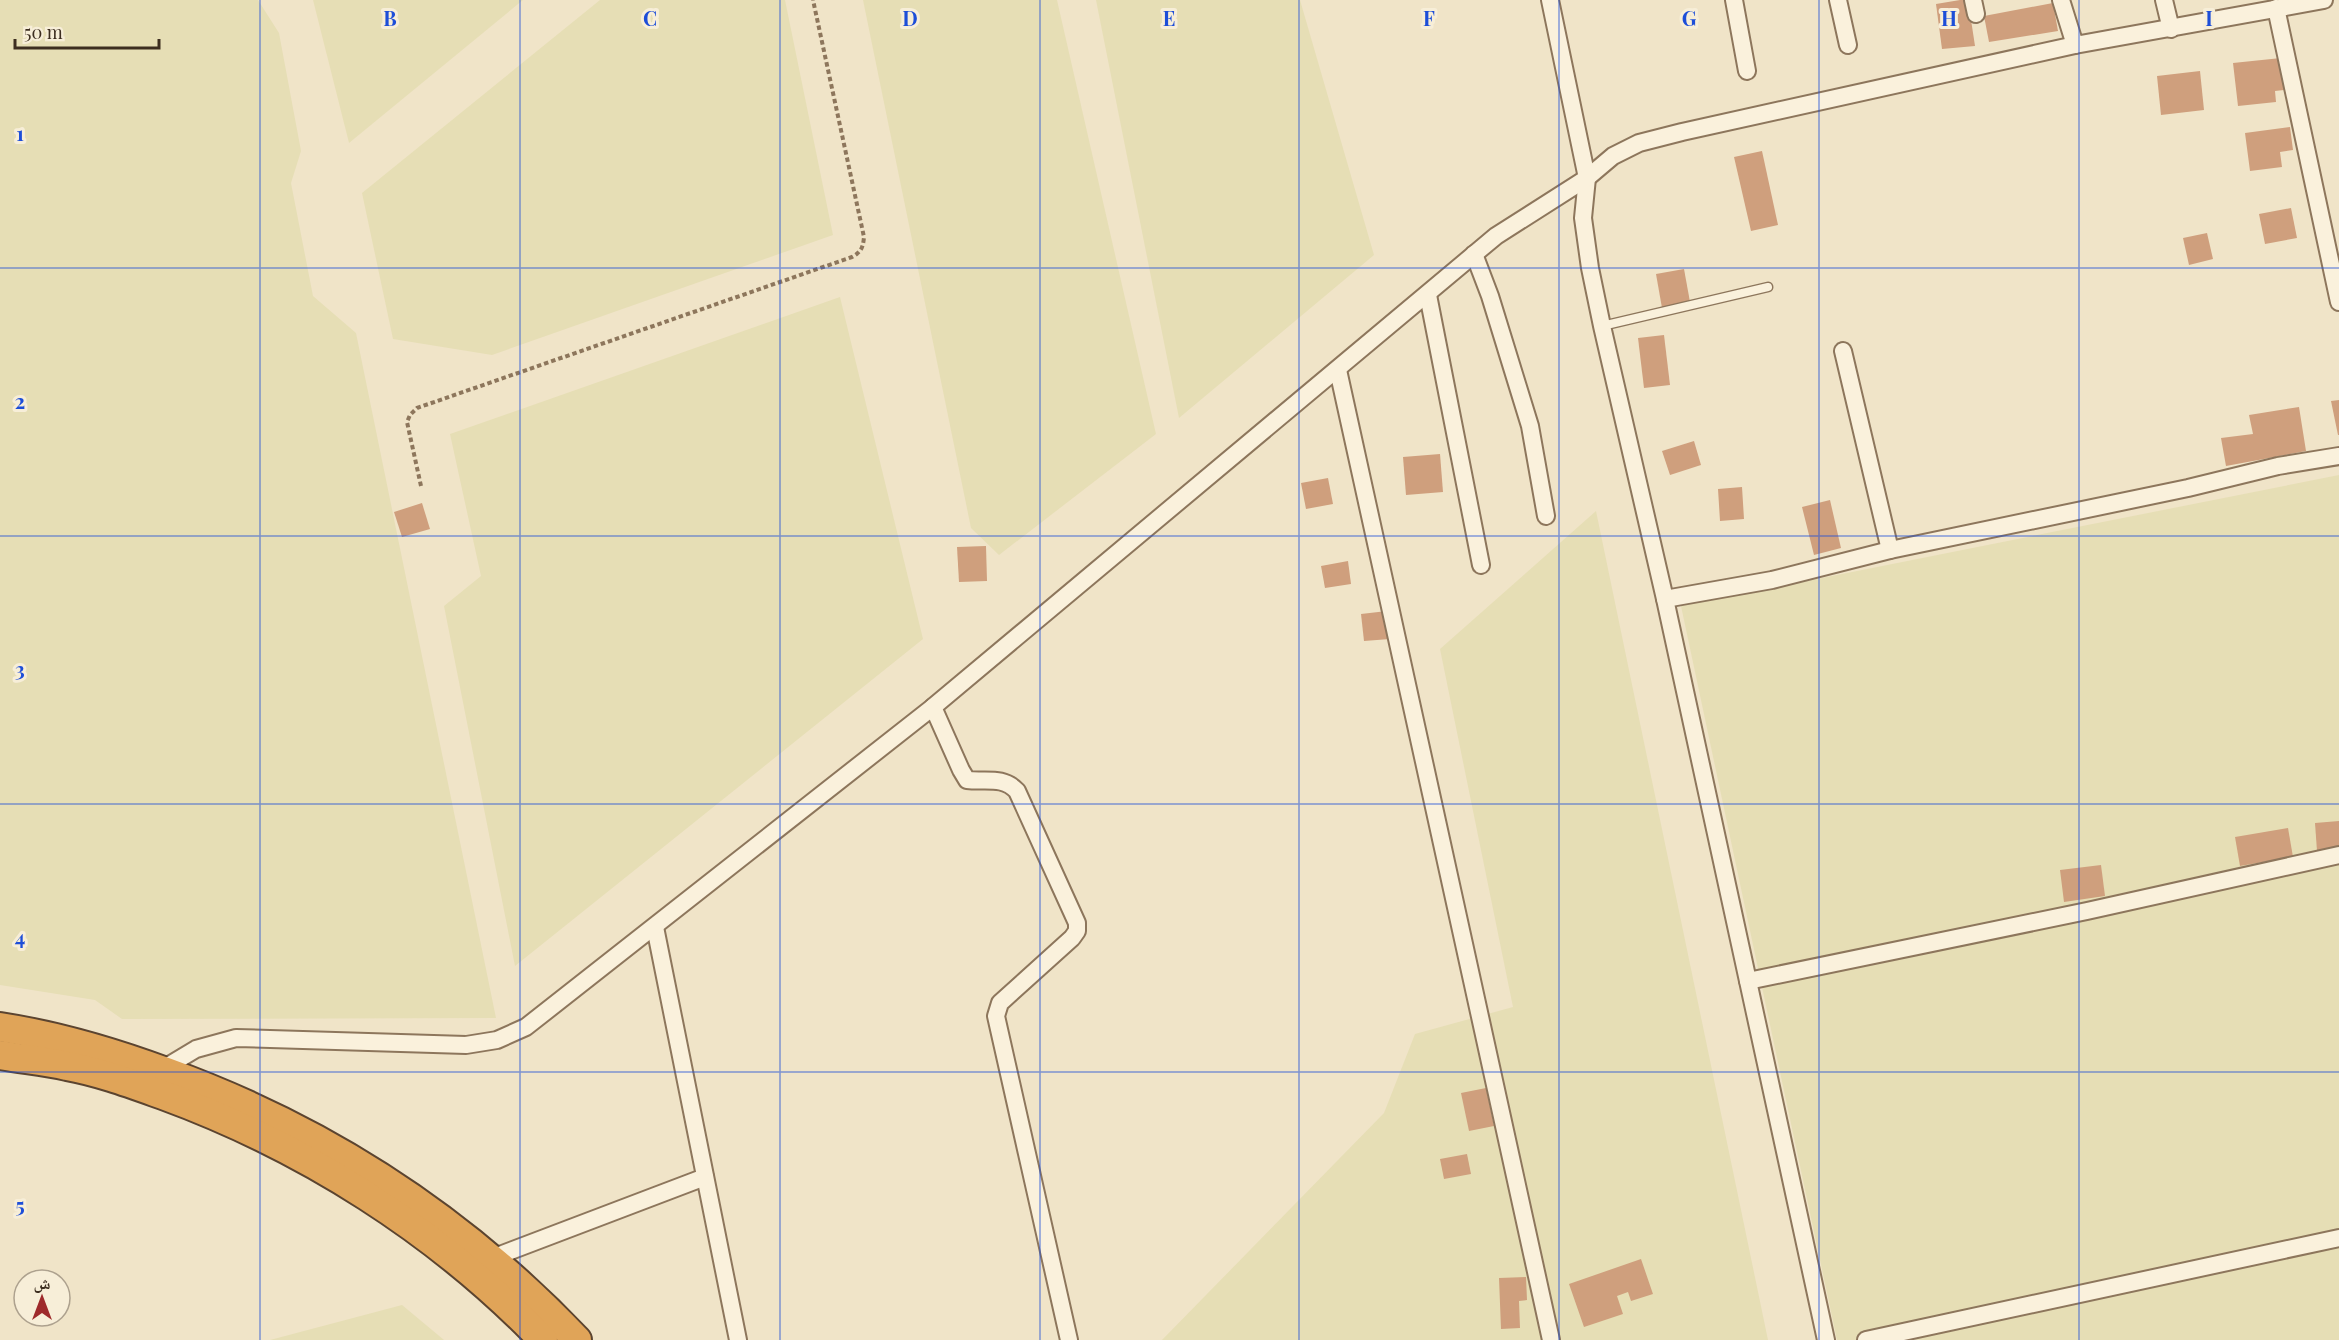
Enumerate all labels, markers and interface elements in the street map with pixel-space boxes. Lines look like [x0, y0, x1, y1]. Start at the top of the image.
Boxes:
text: B [383, 4, 397, 31]
text: C [643, 4, 657, 31]
text: D [902, 4, 918, 31]
text: E [1163, 4, 1175, 31]
text: F [1423, 4, 1435, 31]
text: G [1682, 4, 1697, 31]
text: H [1941, 4, 1957, 31]
text: I [2205, 4, 2213, 31]
scale bar [15, 12, 159, 50]
text: 50 m [24, 20, 63, 44]
text: 1 [16, 119, 24, 146]
text: 2 [15, 387, 25, 414]
text: 3 [15, 655, 25, 682]
text: 4 [15, 923, 25, 950]
text: 5 [15, 1191, 25, 1218]
north arrow [12, 1268, 72, 1328]
text: ش [34, 1272, 51, 1293]

